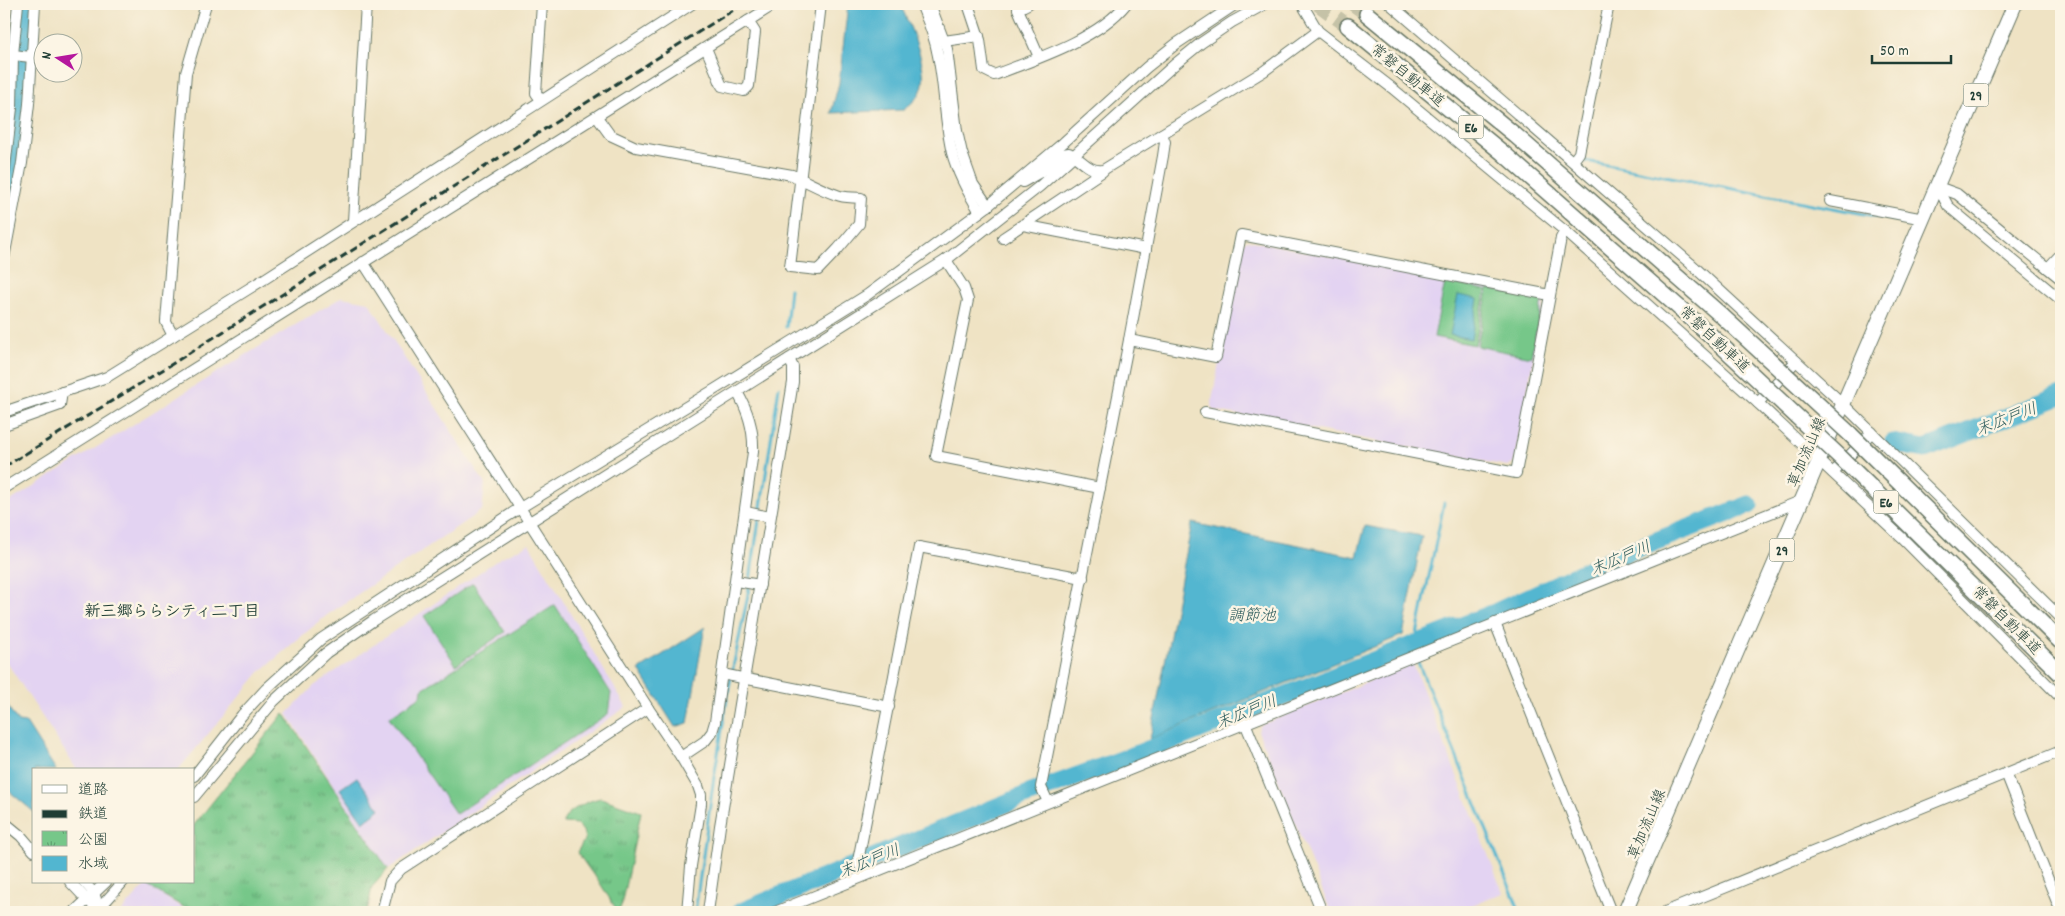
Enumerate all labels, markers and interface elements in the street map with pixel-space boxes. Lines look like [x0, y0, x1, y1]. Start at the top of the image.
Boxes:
north arrow [32, 32, 82, 82]
scale bar [1872, 32, 1951, 64]
street label: 常磐自動車道 [1365, 40, 1449, 113]
text: 50 m [1880, 41, 1909, 63]
text: N [37, 50, 58, 61]
road number: 29 [1964, 84, 1988, 106]
road number: E6 [1458, 115, 1484, 138]
street label: 常磐自動車道 [1673, 302, 1754, 379]
water label: 末広戸川 [1973, 398, 2041, 443]
street label: 草加流山線 [1783, 414, 1833, 492]
road number: E6 [1874, 491, 1898, 514]
water label: 末広戸川 [1587, 536, 1655, 582]
road number: 29 [1770, 538, 1794, 562]
street label: 常磐自動車道 [1966, 582, 2045, 661]
district label: 新三郷ららシティ二丁目 [84, 601, 260, 624]
water label: 調節池 [1228, 605, 1277, 628]
water label: 末広戸川 [1213, 691, 1281, 736]
legend [32, 768, 195, 884]
text: 道路 [78, 780, 108, 802]
street label: 草加流山線 [1623, 786, 1673, 864]
text: 鉄道 [78, 804, 108, 826]
text: 公園 [78, 830, 108, 852]
water label: 末広戸川 [836, 840, 904, 885]
text: 水域 [78, 854, 108, 876]

